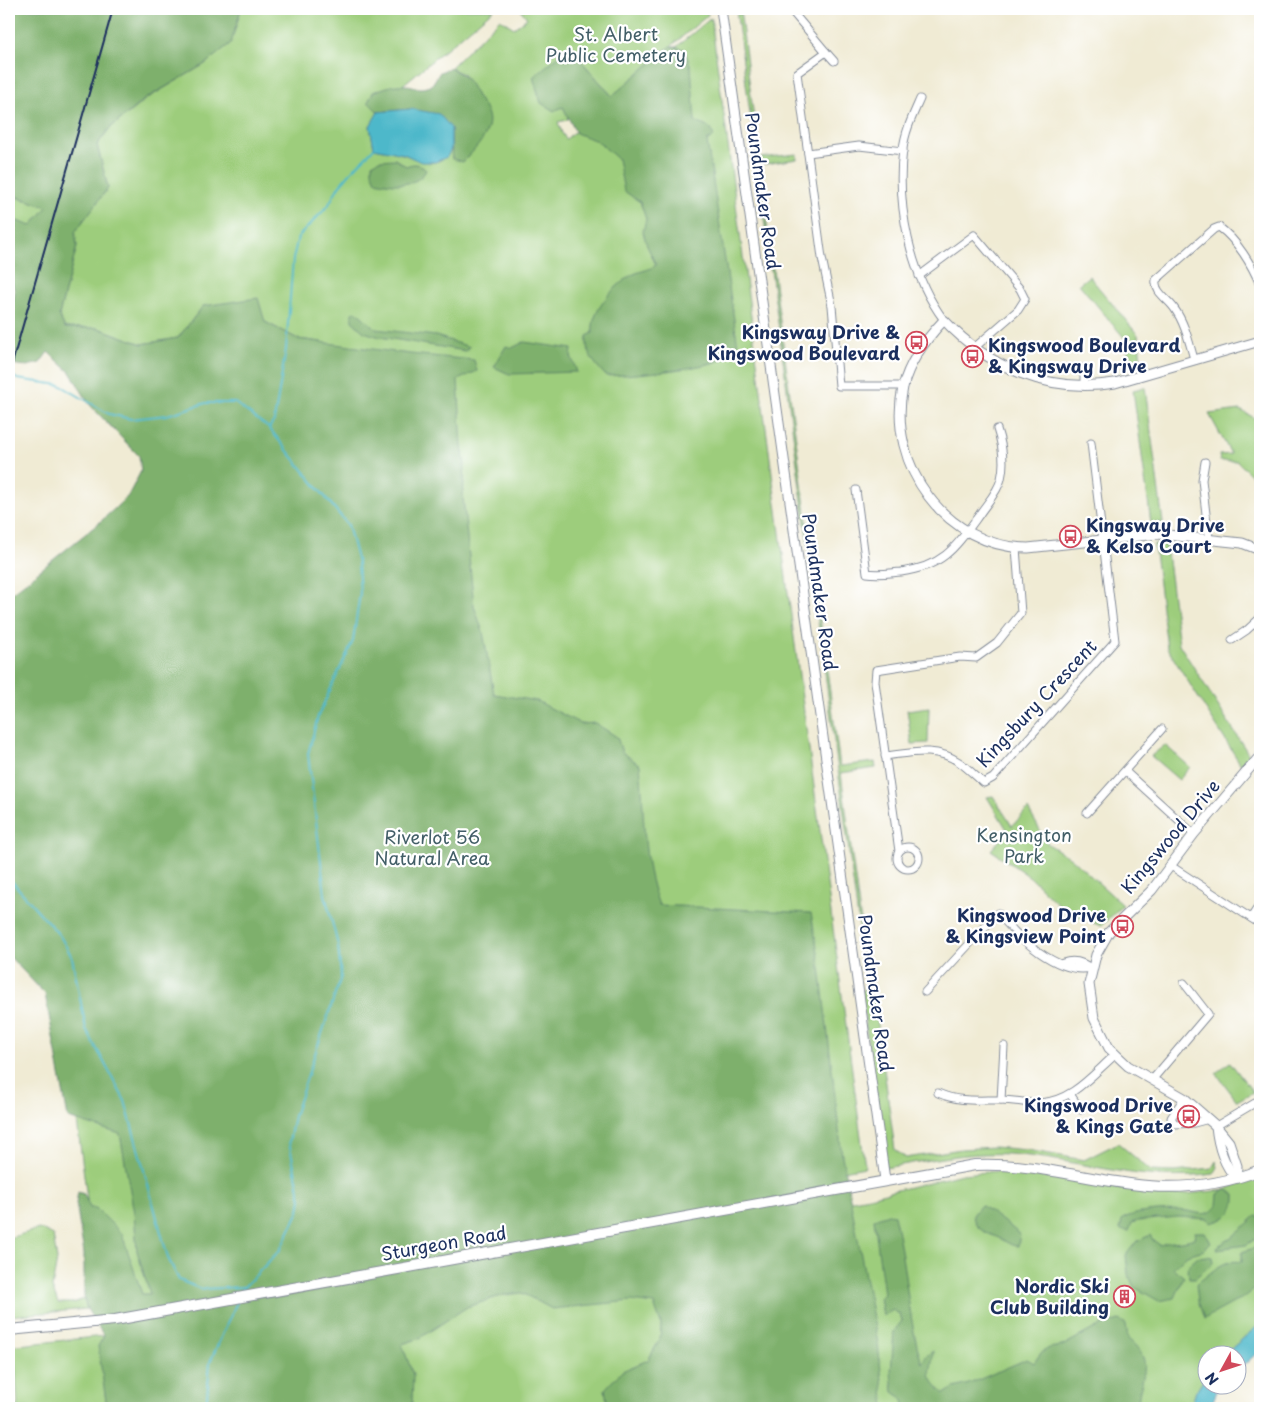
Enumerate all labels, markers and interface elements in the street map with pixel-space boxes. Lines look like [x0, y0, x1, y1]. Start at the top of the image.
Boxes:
park label: St. Albert Public Cemetery [546, 20, 686, 68]
street label: Poundmaker Road [739, 110, 788, 271]
place label: Kingsway Drive & Kingswood Boulevard [708, 318, 900, 366]
bus stop icon: Kingsway Drive & Kingswood Boulevard [904, 331, 928, 355]
place label: Kingswood Boulevard & Kingsway Drive [988, 331, 1180, 379]
bus stop icon: Kingswood Boulevard & Kingsway Drive [960, 344, 984, 368]
street label: Poundmaker Road [796, 511, 845, 672]
place label: Kingsway Drive & Kelso Court [1086, 511, 1225, 559]
bus stop icon: Kingsway Drive & Kelso Court [1058, 524, 1082, 548]
street label: Kingsbury Crescent [969, 633, 1102, 773]
street label: Kingswood Drive [1114, 773, 1226, 899]
park label: Kensington Park [976, 821, 1072, 869]
park label: Riverlot 56 Natural Area [375, 823, 490, 871]
place label: Kingswood Drive & Kingsview Point [945, 901, 1106, 949]
street label: Poundmaker Road [852, 912, 901, 1073]
bus stop icon: Kingswood Drive & Kingsview Point [1110, 914, 1134, 938]
place label: Kingswood Drive & Kings Gate [1024, 1091, 1173, 1139]
bus stop icon: Kingswood Drive & Kings Gate [1177, 1104, 1201, 1128]
street label: Sturgeon Road [379, 1218, 508, 1267]
place label: Nordic Ski Club Building [990, 1272, 1109, 1320]
building icon: Nordic Ski Club Building [1113, 1285, 1137, 1309]
north arrow [1196, 1344, 1246, 1394]
text: N [1200, 1368, 1223, 1390]

